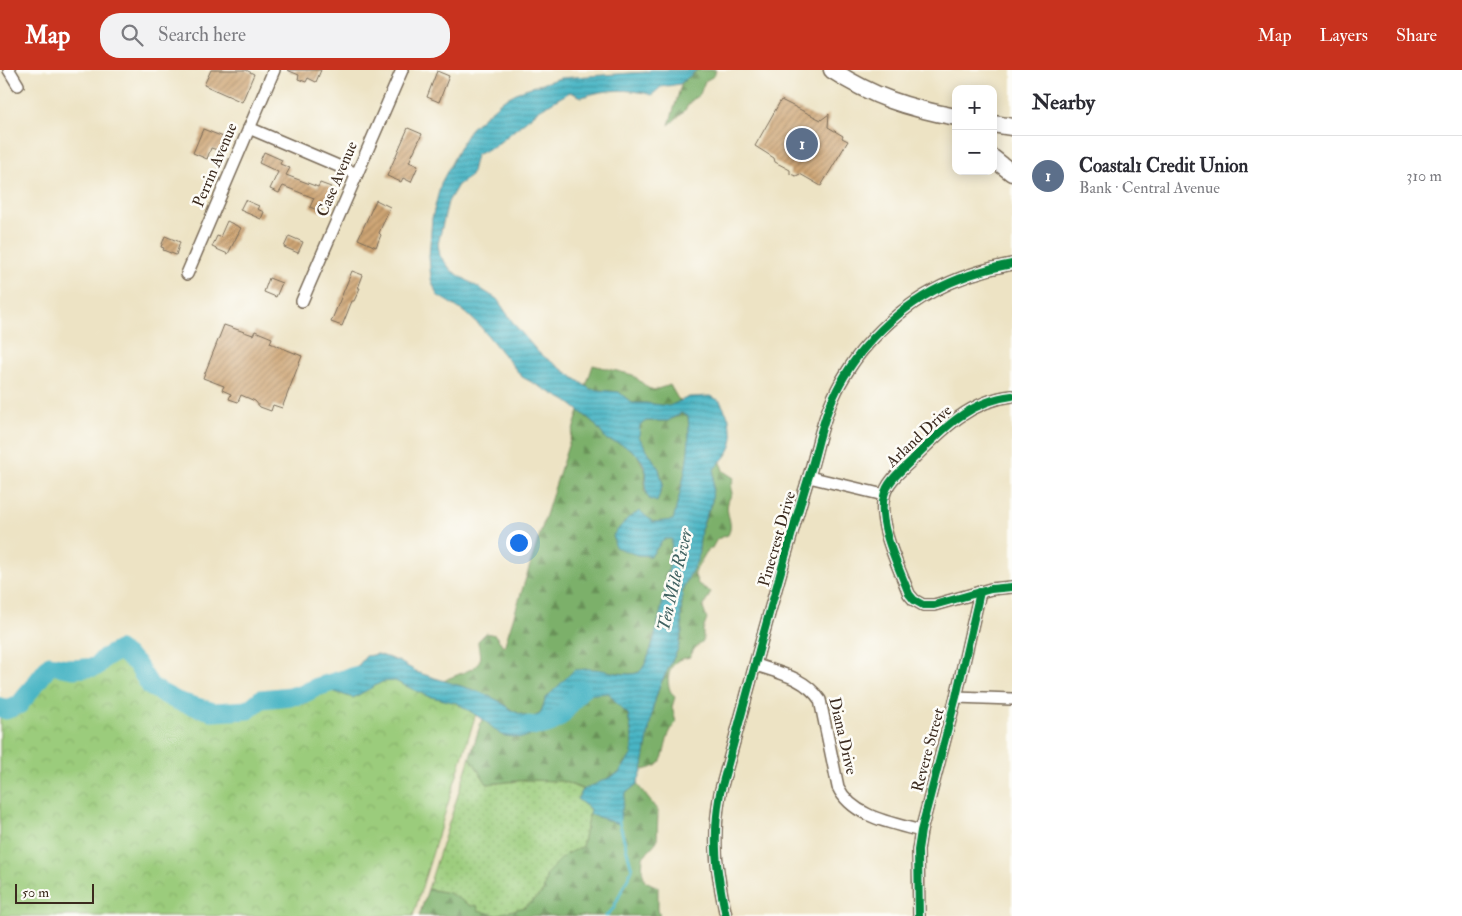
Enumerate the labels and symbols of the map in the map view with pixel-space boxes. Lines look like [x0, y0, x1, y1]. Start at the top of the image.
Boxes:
street label: Perrin Avenue [188, 120, 242, 210]
pin: 1 [786, 125, 818, 163]
street label: Case Avenue [312, 138, 362, 220]
street label: Arland Drive [881, 400, 956, 472]
street label: Pinecrest Drive [754, 489, 800, 589]
water label: Ten Mile River [652, 525, 698, 633]
your location [506, 530, 532, 556]
street label: Diana Drive [824, 695, 862, 777]
street label: Revere Street [907, 706, 949, 794]
scale bar [15, 881, 94, 904]

